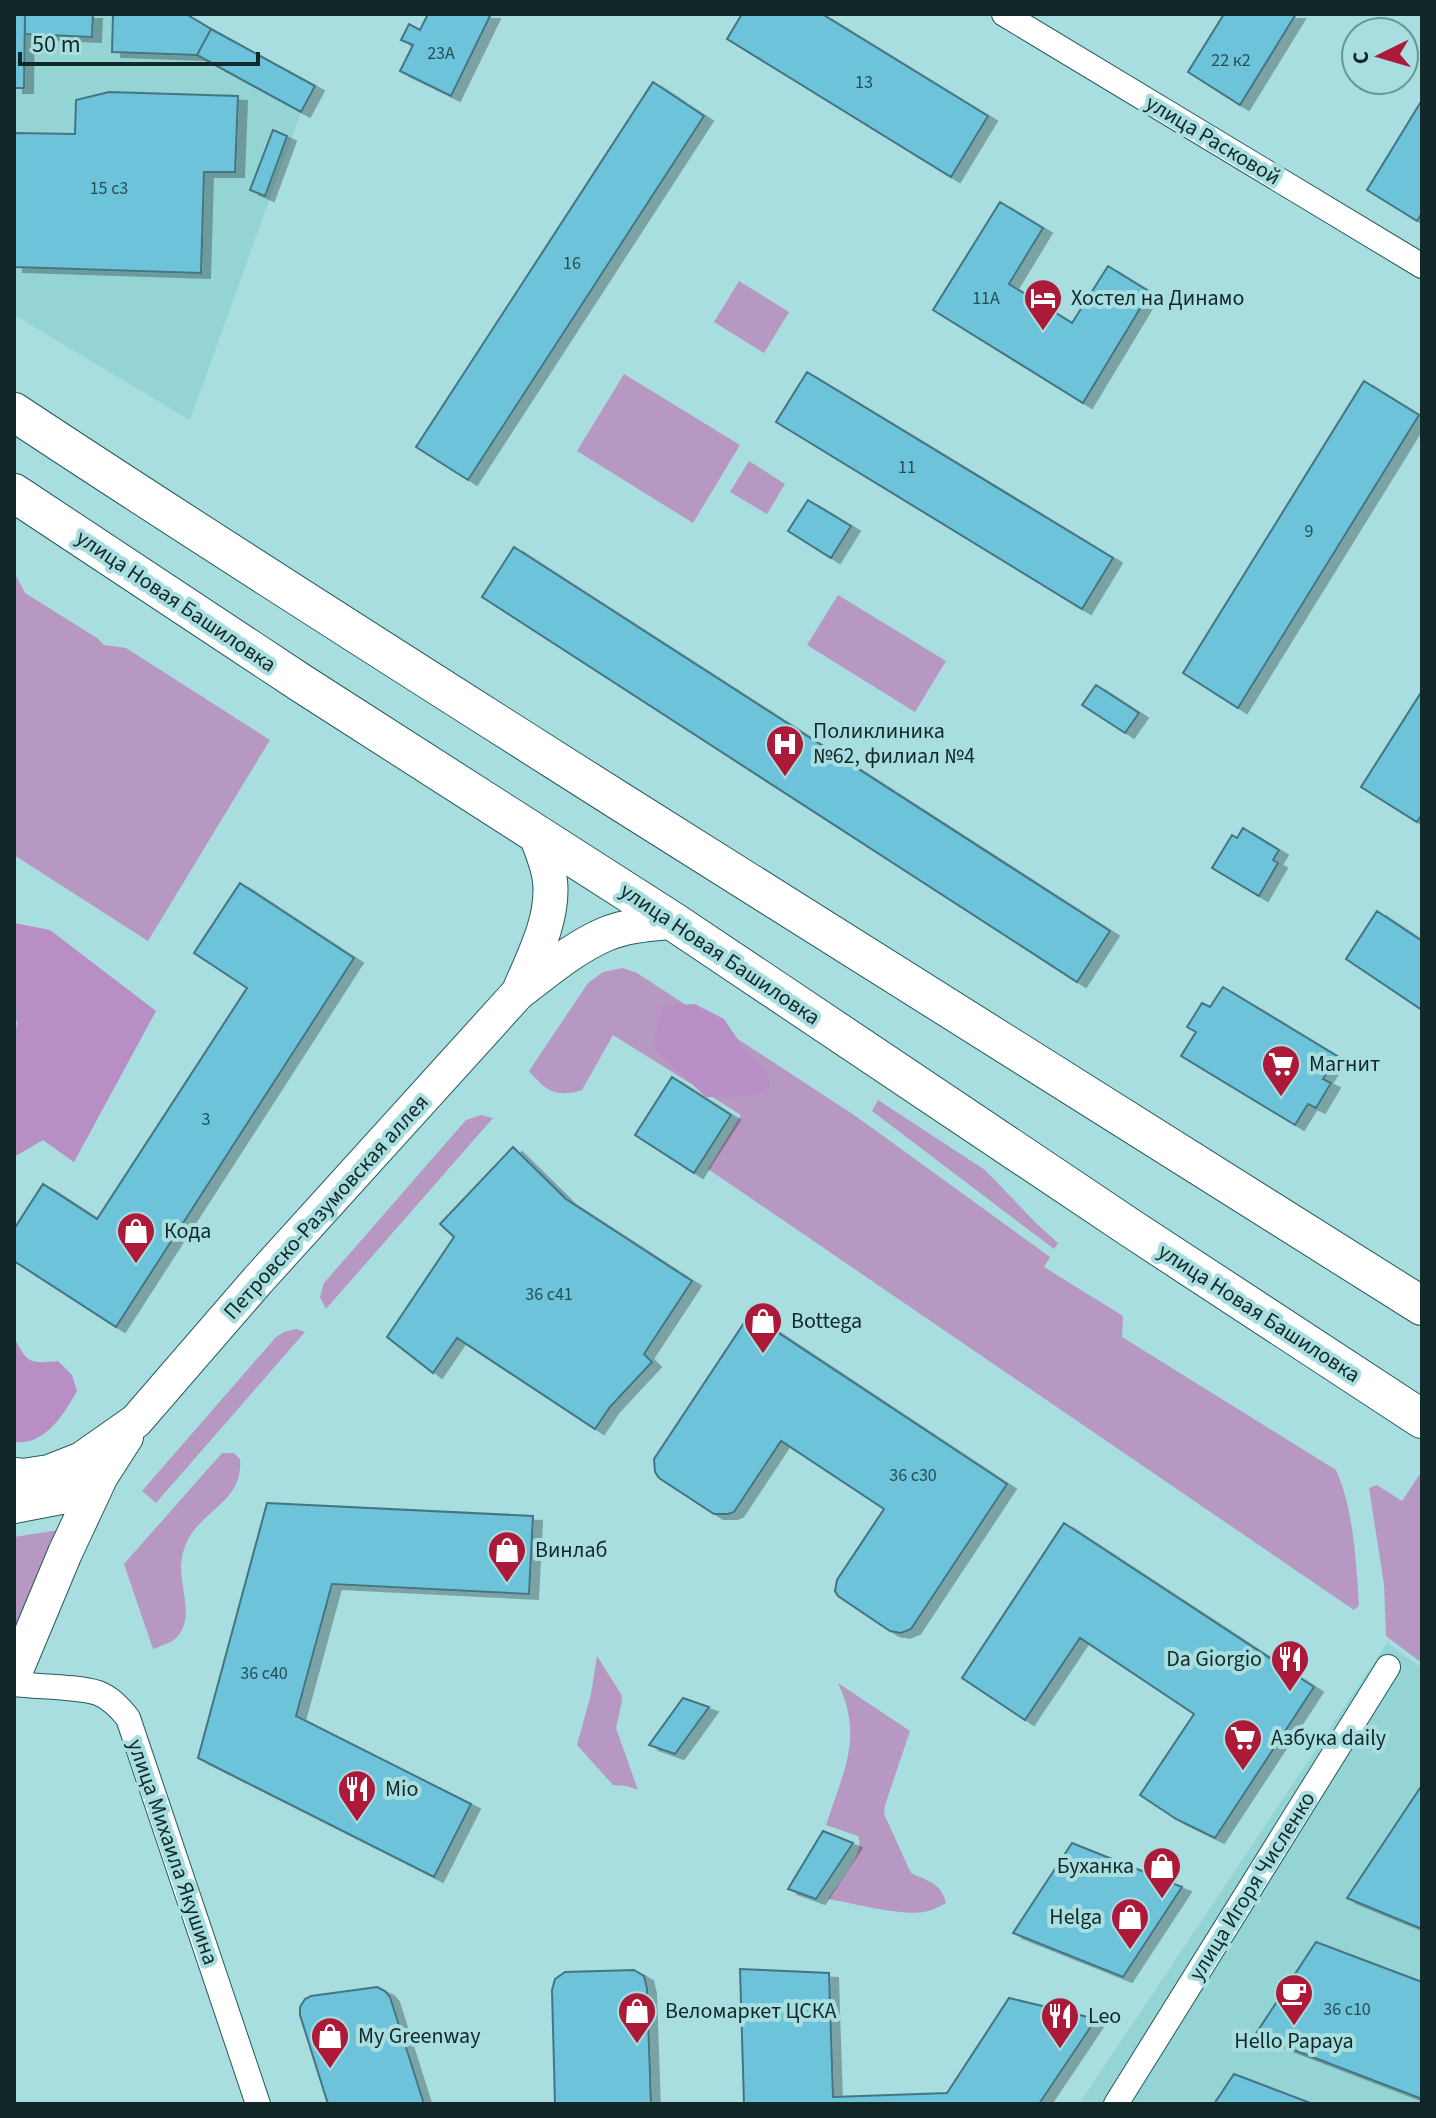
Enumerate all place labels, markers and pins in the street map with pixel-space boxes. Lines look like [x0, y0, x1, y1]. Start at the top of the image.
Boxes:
hotel icon: Хостел на Динамо [1022, 277, 1064, 332]
place label: Хостел на Динамо [1071, 282, 1244, 314]
place label: Поликлиника №62, филиал №4 [813, 715, 975, 772]
hospital icon: Поликлиника №62, филиал №4 [764, 723, 806, 778]
supermarket icon: Магнит [1260, 1043, 1302, 1098]
place label: Магнит [1309, 1048, 1380, 1080]
shop icon: Кода [115, 1210, 157, 1265]
place label: Кода [164, 1215, 211, 1247]
shop icon: Bottega [742, 1300, 784, 1355]
place label: Bottega [791, 1305, 862, 1337]
shop icon: Винлаб [486, 1529, 528, 1584]
place label: Винлаб [535, 1534, 607, 1566]
restaurant icon: Da Giorgio [1269, 1638, 1311, 1693]
place label: Da Giorgio [1166, 1643, 1262, 1675]
supermarket icon: Азбука daily [1222, 1717, 1264, 1772]
place label: Азбука daily [1271, 1722, 1387, 1754]
restaurant icon: Mio [336, 1768, 378, 1823]
place label: Mio [385, 1773, 418, 1805]
shop icon: Буханка [1141, 1845, 1183, 1900]
place label: Буханка [1057, 1850, 1134, 1882]
shop icon: Helga [1109, 1896, 1151, 1951]
place label: Helga [1049, 1901, 1102, 1933]
cafe icon: Hello Papaya [1273, 1972, 1315, 2027]
shop icon: Веломаркет ЦСКА [616, 1990, 658, 2045]
place label: Веломаркет ЦСКА [665, 1995, 837, 2027]
restaurant icon: Leo [1039, 1995, 1081, 2050]
place label: Leo [1088, 2000, 1121, 2032]
shop icon: My Greenway [309, 2015, 351, 2070]
place label: My Greenway [358, 2020, 481, 2052]
place label: Hello Papaya [1234, 2025, 1354, 2057]

